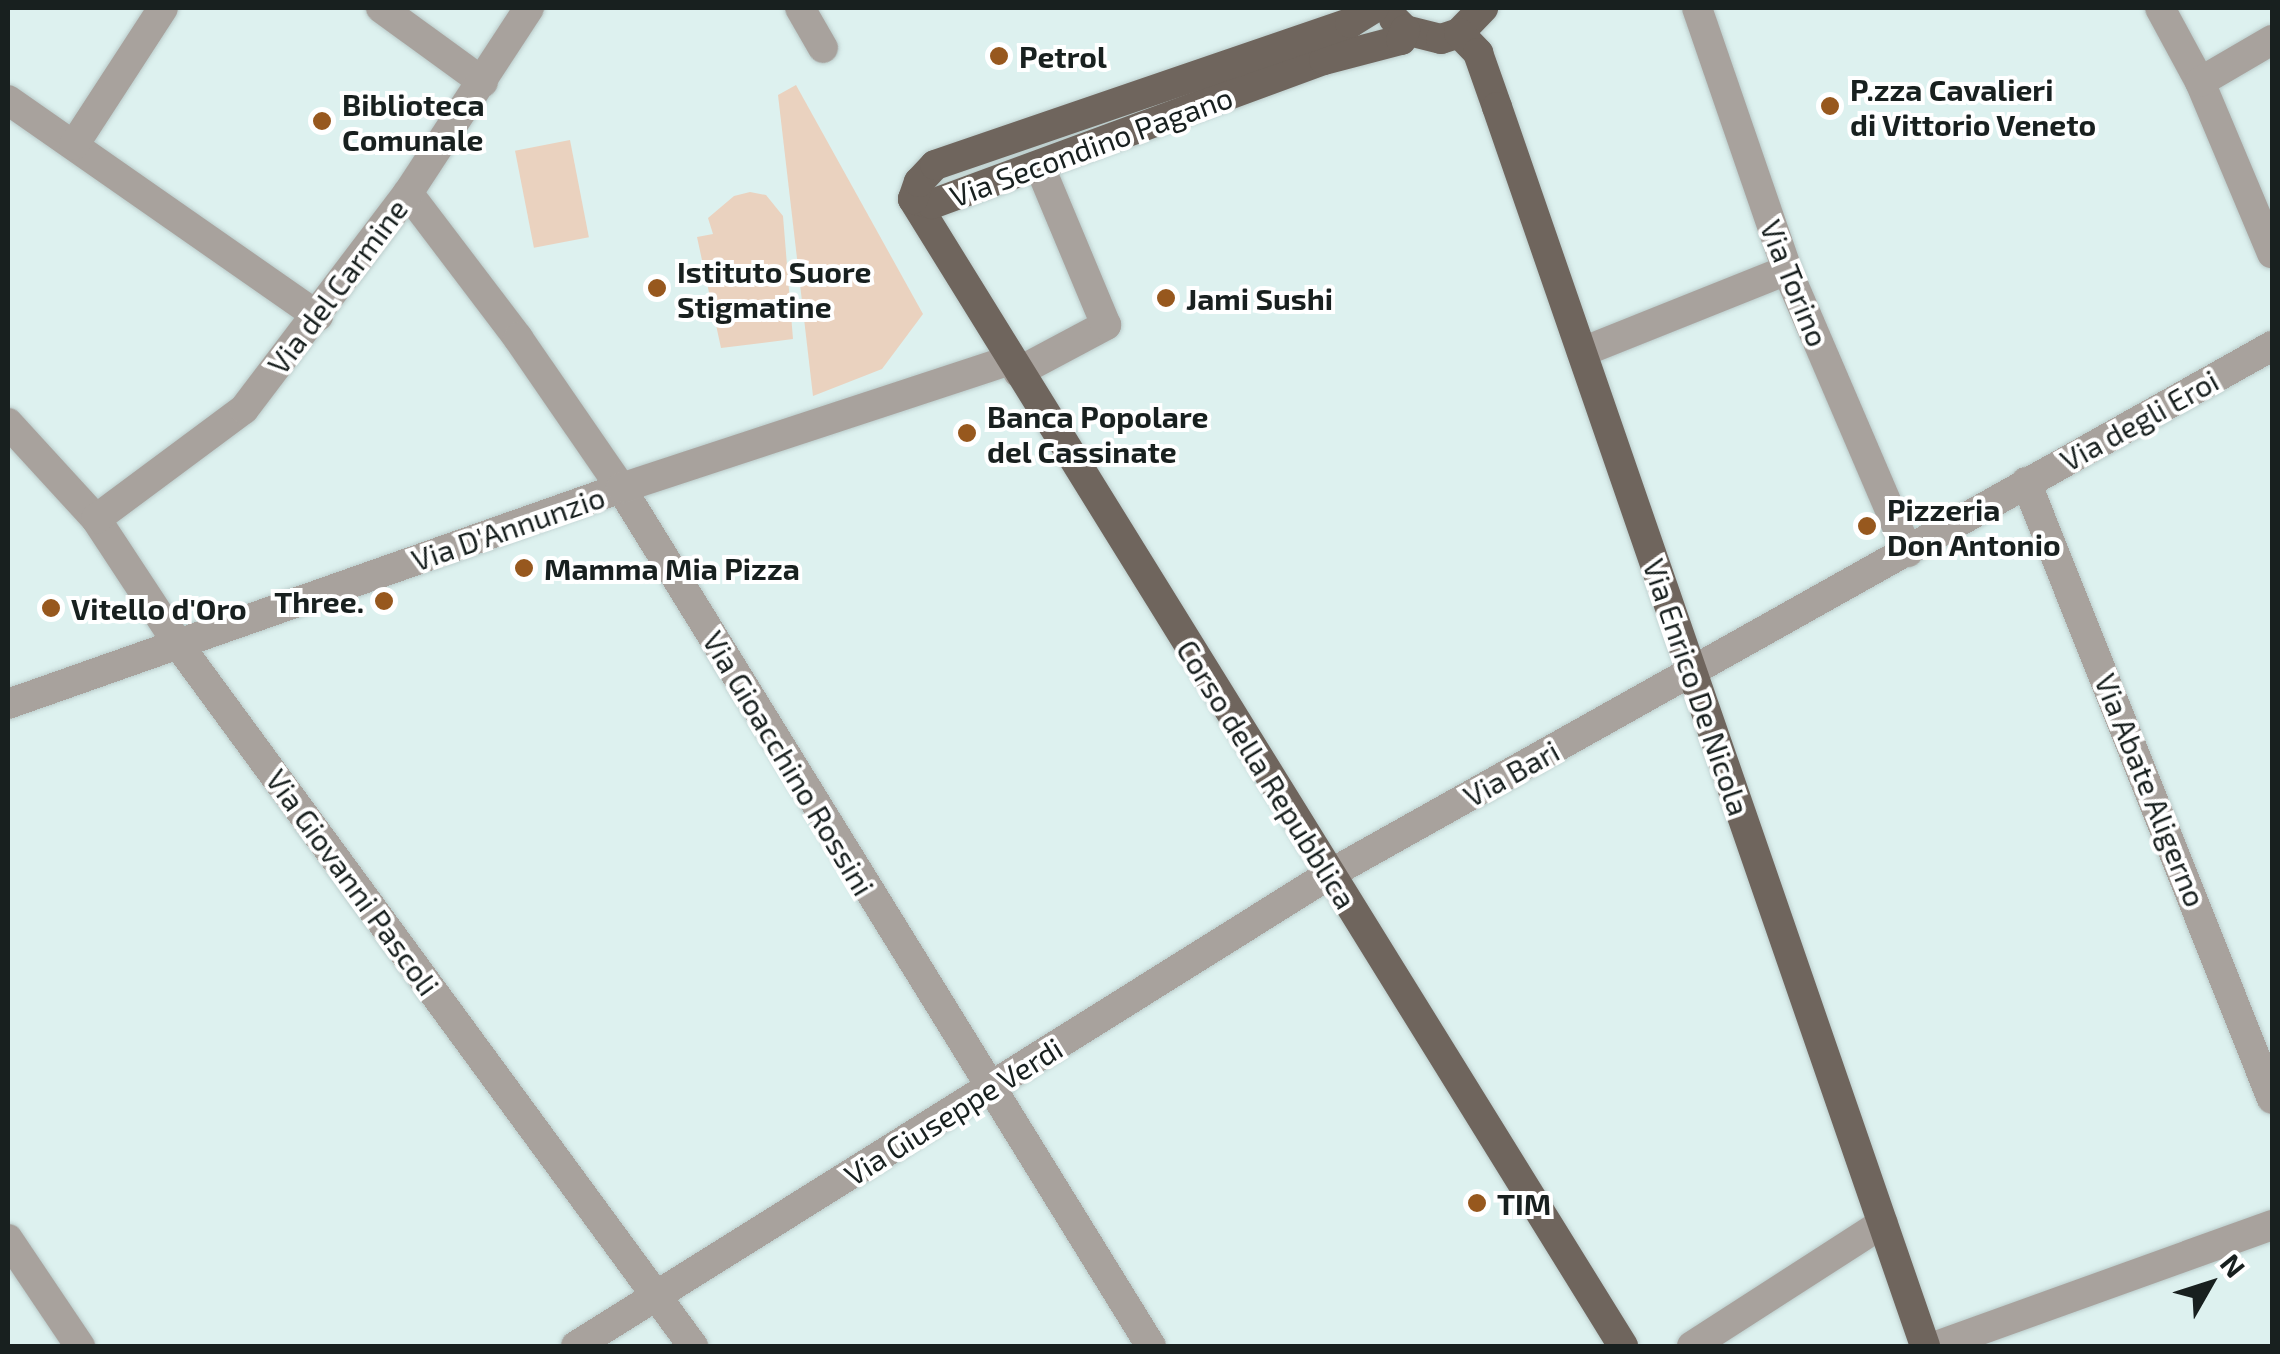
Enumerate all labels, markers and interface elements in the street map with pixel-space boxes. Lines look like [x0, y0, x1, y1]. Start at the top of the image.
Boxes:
place label: Petrol [1019, 38, 1107, 74]
marker: Petrol [988, 45, 1010, 67]
place label: P.zza Cavalieri di Vittorio Veneto [1850, 71, 2098, 142]
street label: Via Secondino Pagano [945, 78, 1237, 214]
place label: Biblioteca Comunale [342, 86, 485, 156]
marker: P.zza Cavalieri di Vittorio Veneto [1819, 95, 1841, 117]
marker: Biblioteca Comunale [311, 110, 333, 132]
street label: Via del Carmine [259, 191, 415, 381]
street label: Via Torino [1753, 214, 1837, 352]
place label: Istituto Suore Stigmatine [677, 253, 871, 324]
marker: Istituto Suore Stigmatine [646, 277, 668, 299]
place label: Jami Sushi [1186, 280, 1333, 316]
marker: Jami Sushi [1155, 287, 1177, 309]
street label: Via degli Eroi [2054, 362, 2224, 478]
place label: Banca Popolare del Cassinate [987, 398, 1208, 468]
marker: Banca Popolare del Cassinate [956, 422, 978, 444]
street label: Via D'Annunzio [407, 478, 609, 578]
place label: Pizzeria Don Antonio [1887, 491, 2061, 562]
marker: Pizzeria Don Antonio [1856, 515, 1878, 537]
place label: Mamma Mia Pizza [544, 550, 800, 586]
street label: Via Enrico De Nicola [1636, 554, 1758, 820]
marker: Mamma Mia Pizza [513, 557, 535, 579]
place label: Three. [274, 583, 364, 619]
place label: Vitello d'Oro [71, 590, 247, 626]
marker: Three. [373, 590, 395, 612]
marker: Vitello d'Oro [40, 597, 62, 619]
street label: Via Gioacchino Rossini [696, 624, 882, 902]
street label: Corso della Repubblica [1170, 633, 1364, 915]
street label: Via Abate Aligerno [2088, 668, 2214, 912]
street label: Via Bari [1457, 732, 1565, 814]
street label: Via Giovanni Pascoli [259, 762, 447, 1002]
street label: Via Giuseppe Verdi [837, 1029, 1069, 1193]
place label: TIM [1497, 1185, 1551, 1221]
marker: TIM [1466, 1192, 1488, 1214]
north arrow [2160, 1234, 2260, 1334]
text: N [2214, 1247, 2253, 1284]

